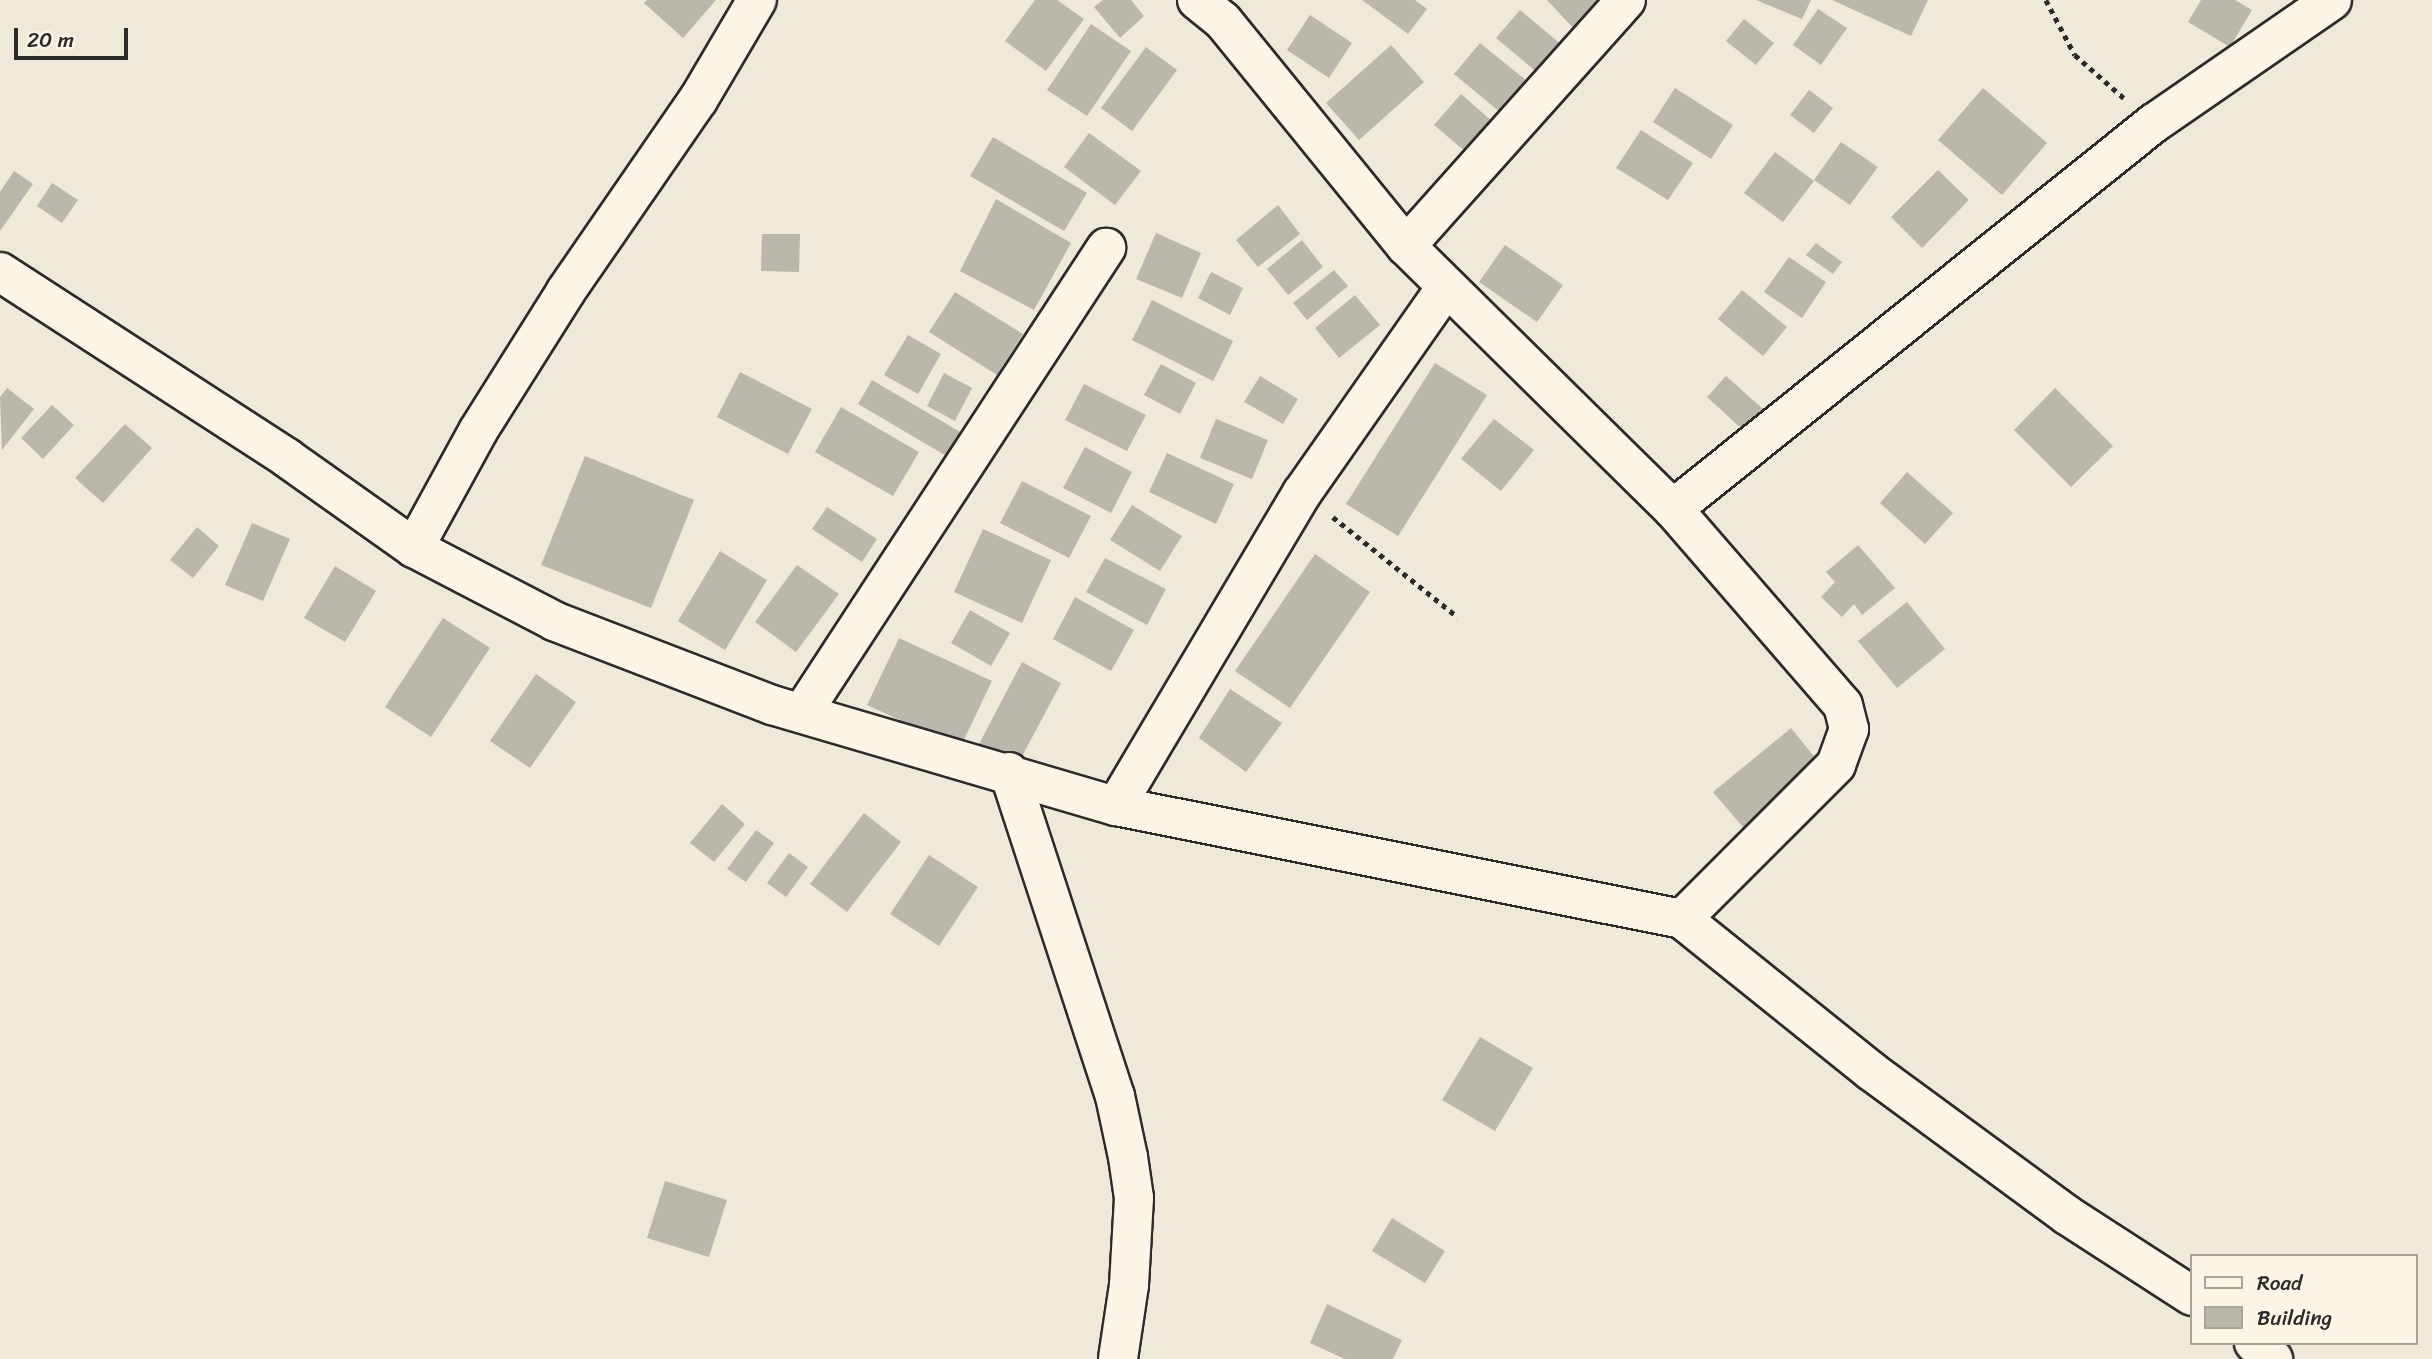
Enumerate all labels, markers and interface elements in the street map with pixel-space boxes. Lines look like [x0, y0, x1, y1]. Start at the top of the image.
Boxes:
scale bar [18, 14, 131, 58]
text: 20 m [27, 21, 74, 59]
legend [2190, 1254, 2418, 1345]
text: Road [2257, 1264, 2302, 1302]
text: Building [2257, 1299, 2332, 1337]

